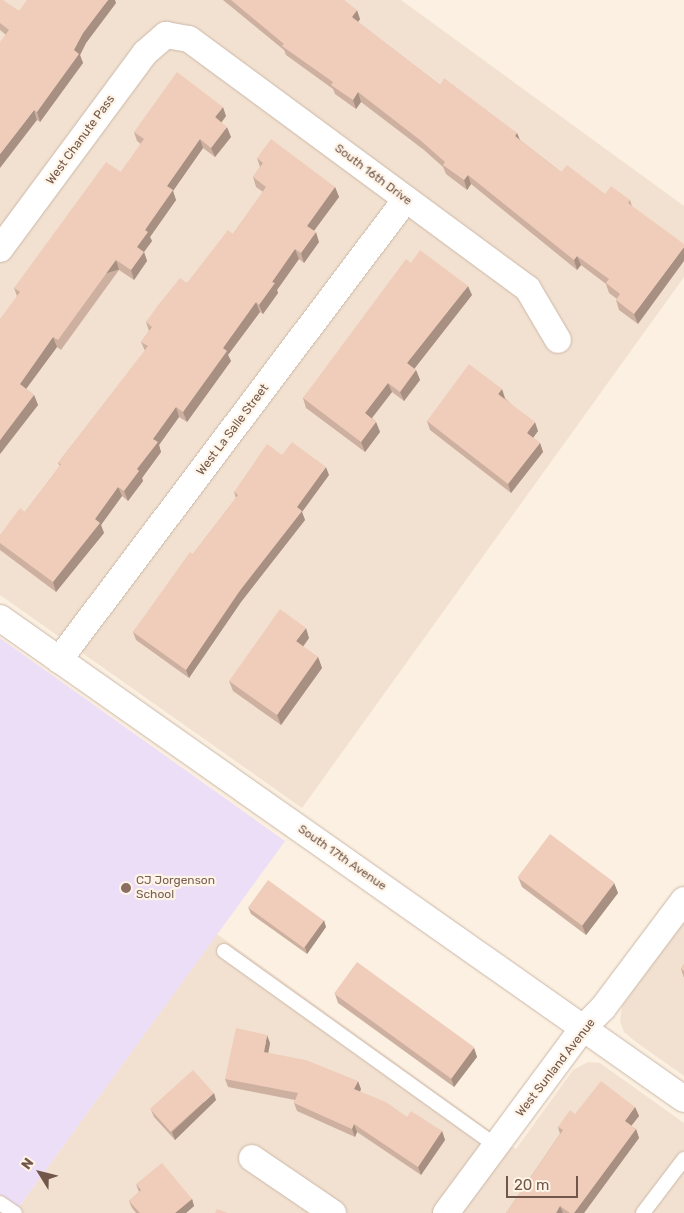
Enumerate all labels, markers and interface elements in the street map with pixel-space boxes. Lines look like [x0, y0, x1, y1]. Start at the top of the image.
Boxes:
street label: West Chanute Pass [44, 92, 118, 188]
street label: South 16th Drive [332, 141, 414, 209]
street label: West La Salle Street [194, 382, 272, 478]
street label: South 17th Avenue [295, 822, 389, 894]
place label: CJ Jorgenson School [136, 874, 215, 902]
marker: CJ Jorgenson School [120, 882, 132, 894]
street label: West Sunland Avenue [513, 1016, 599, 1120]
north arrow [15, 1148, 65, 1198]
text: N [18, 1155, 37, 1173]
scale bar [509, 1166, 582, 1198]
text: 20 m [514, 1176, 549, 1194]

